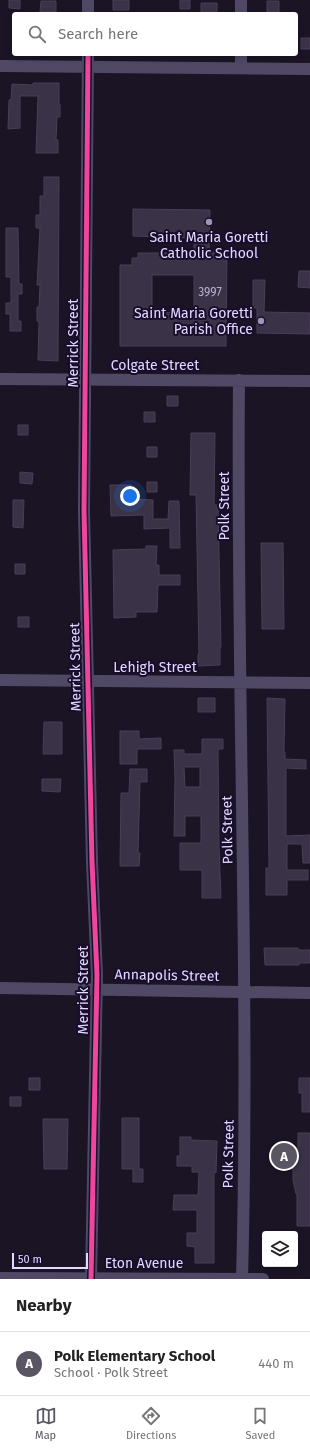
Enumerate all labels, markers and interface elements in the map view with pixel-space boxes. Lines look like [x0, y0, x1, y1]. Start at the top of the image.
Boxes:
search box [12, 12, 298, 56]
icon: search [26, 23, 48, 45]
text: Search here [58, 25, 138, 43]
marker: Saint Maria Goretti Catholic School [204, 217, 214, 227]
place label: Saint Maria Goretti Catholic School [149, 229, 269, 262]
house number: 3997 [198, 285, 222, 299]
street label: Merrick Street [65, 298, 82, 387]
place label: Saint Maria Goretti Parish Office [134, 305, 253, 338]
marker: Saint Maria Goretti Parish Office [256, 316, 266, 326]
street label: Colgate Street [111, 357, 200, 374]
street label: Polk Street [216, 471, 233, 540]
your location [120, 486, 140, 506]
street label: Merrick Street [66, 621, 85, 712]
street label: Lehigh Street [113, 659, 198, 676]
street label: Polk Street [218, 794, 237, 865]
street label: Merrick Street [75, 945, 92, 1034]
street label: Annapolis Street [114, 966, 220, 985]
street label: Polk Street [219, 1118, 238, 1189]
pin: A [271, 1141, 297, 1171]
map controls [262, 1231, 298, 1267]
button: layers [262, 1231, 298, 1267]
scale bar [12, 1251, 88, 1270]
text: 50 m [18, 1253, 42, 1266]
street label: Eton Avenue [105, 1255, 183, 1272]
text: Nearby [16, 1295, 71, 1316]
text: Polk Elementary School [54, 1347, 215, 1365]
text: A [25, 1356, 33, 1371]
text: 440 m [258, 1356, 294, 1371]
text: School · Polk Street [54, 1365, 168, 1380]
tab: Map [35, 1405, 57, 1442]
tab: Directions [126, 1405, 176, 1442]
tab: Saved [246, 1405, 275, 1442]

